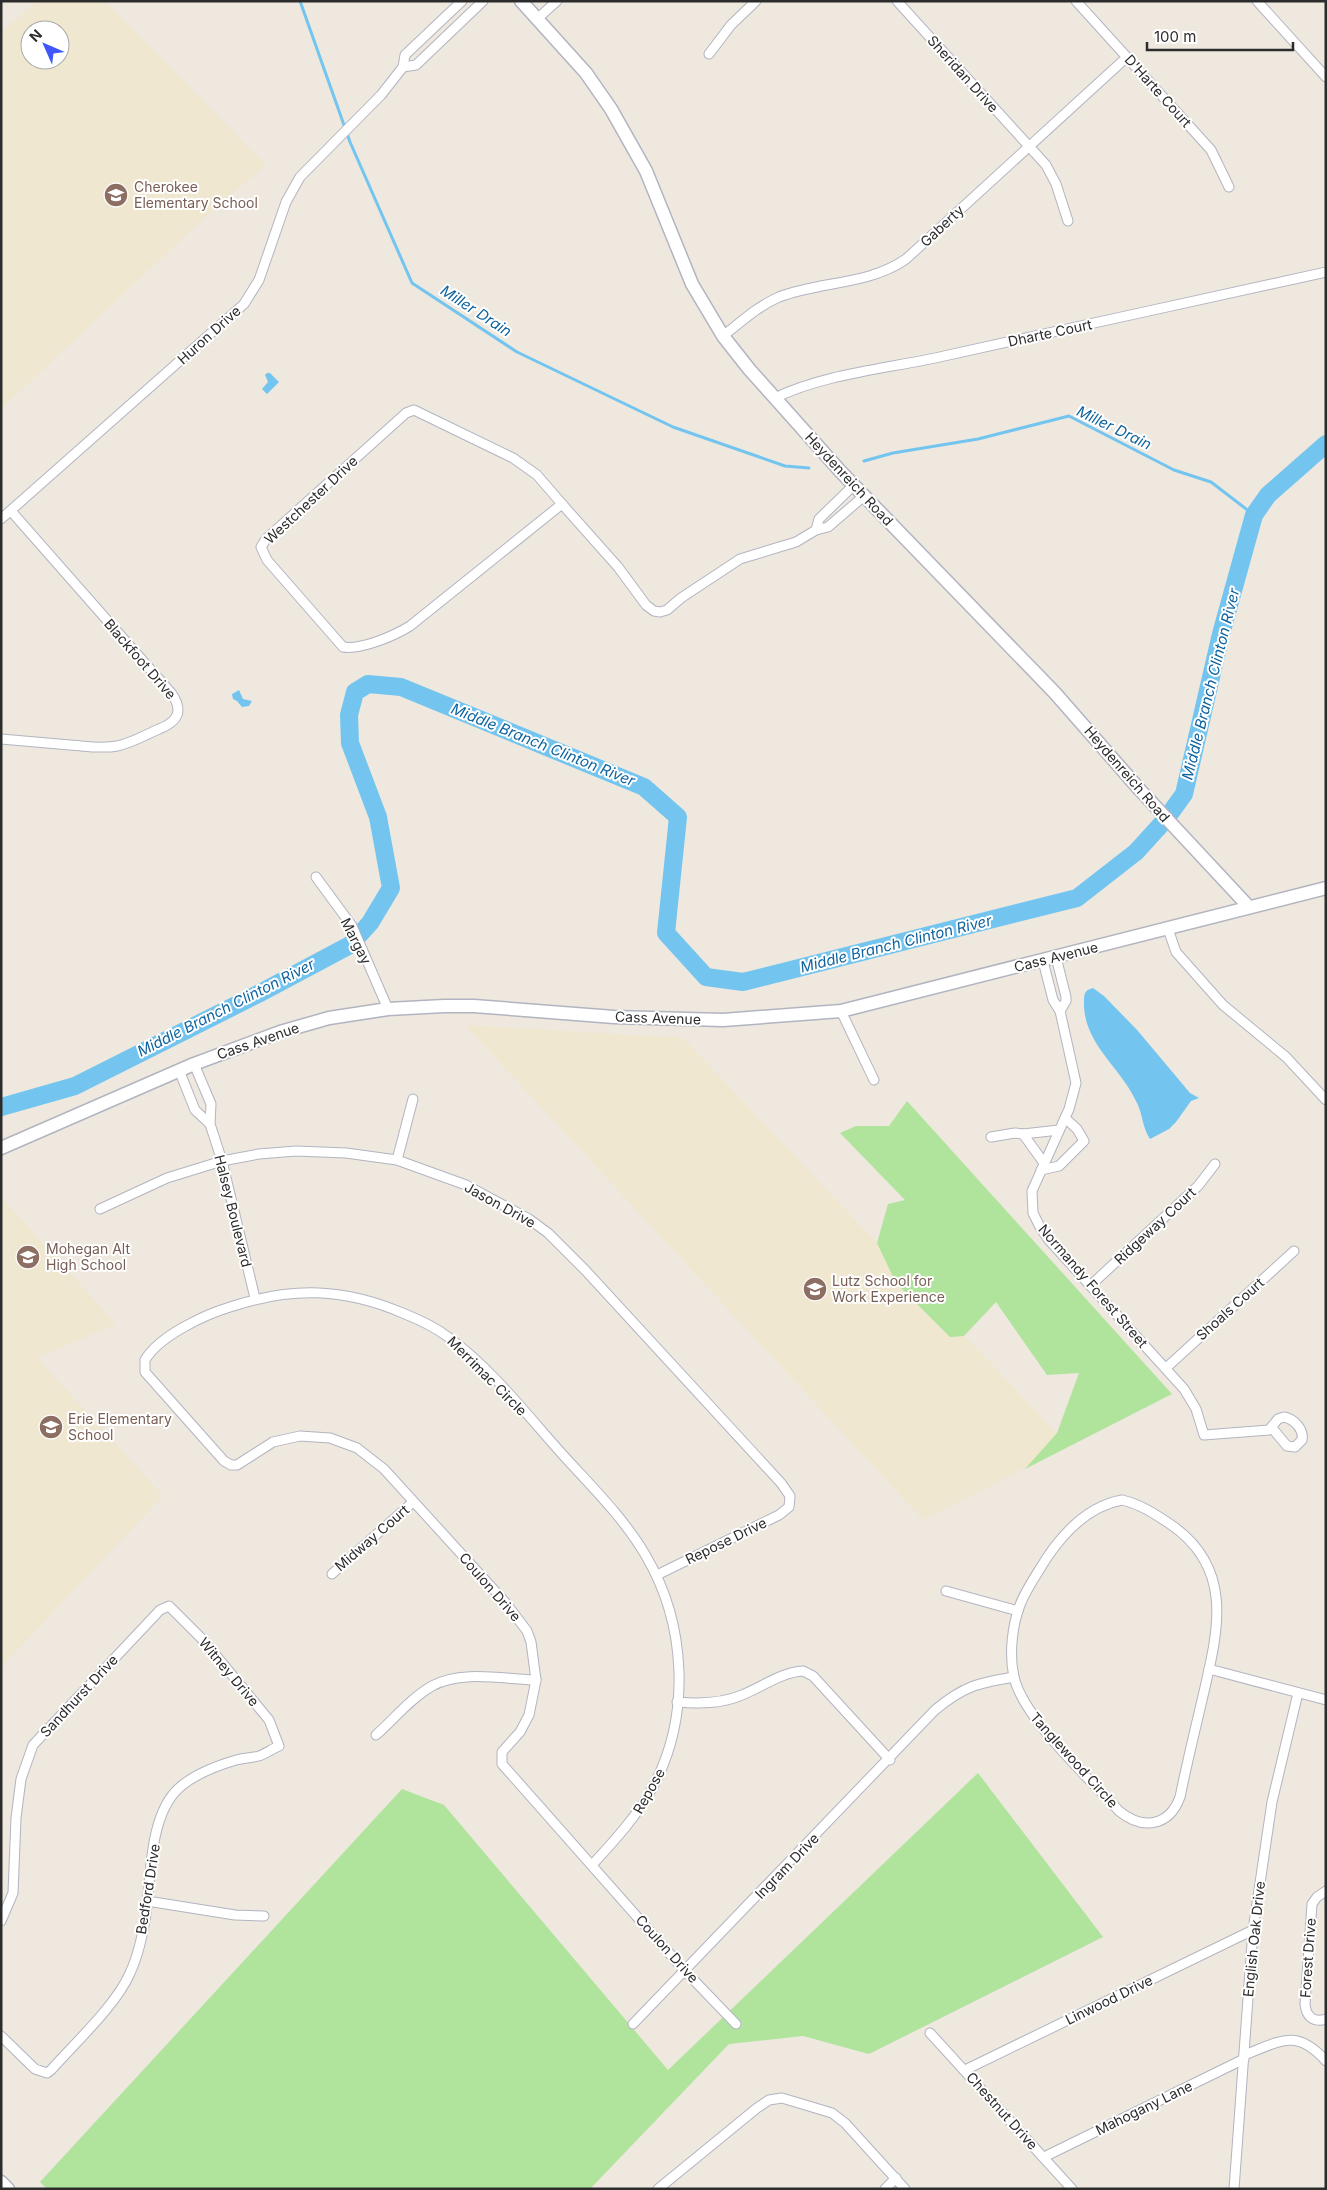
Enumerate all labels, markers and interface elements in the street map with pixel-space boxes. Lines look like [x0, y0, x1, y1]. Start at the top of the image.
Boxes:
north arrow [20, 20, 70, 70]
scale bar [1147, 20, 1293, 52]
text: N [26, 26, 45, 45]
text: 100 m [1154, 27, 1196, 46]
street label: Sheridan Drive [924, 32, 1002, 116]
street label: D'Harte Court [1121, 51, 1196, 131]
place label: Cherokee Elementary School [134, 178, 258, 211]
school or university icon: Cherokee Elementary School [103, 182, 129, 208]
street label: Gaberty [916, 201, 967, 250]
water label: Miller Drain [437, 281, 515, 341]
street label: Huron Drive [174, 302, 244, 367]
street label: Dharte Court [1006, 315, 1094, 350]
water label: Miller Drain [1074, 401, 1155, 454]
street label: Heydenreich Road [802, 428, 897, 529]
street label: Westchester Drive [260, 452, 361, 547]
water label: Middle Branch Clinton River [1178, 586, 1244, 782]
street label: Blackfoot Drive [101, 615, 180, 702]
water label: Middle Branch Clinton River [448, 699, 638, 790]
street label: Heydenreich Road [1081, 722, 1174, 825]
water label: Middle Branch Clinton River [798, 910, 994, 977]
street label: Margay [338, 915, 375, 967]
street label: Cass Avenue [1012, 938, 1100, 975]
water label: Middle Branch Clinton River [134, 954, 318, 1061]
street label: Cass Avenue [615, 1008, 701, 1027]
street label: Cass Avenue [214, 1018, 301, 1063]
street label: Halsey Boulevard [211, 1153, 256, 1269]
street label: Jason Drive [462, 1178, 539, 1231]
street label: Ridgeway Court [1110, 1183, 1199, 1268]
street label: Normandy Forest Street [1035, 1220, 1152, 1351]
place label: Mohegan Alt High School [46, 1240, 130, 1273]
school or university icon: Mohegan Alt High School [15, 1244, 41, 1270]
place label: Lutz School for Work Experience [832, 1272, 945, 1305]
street label: Shoals Court [1192, 1273, 1267, 1343]
school or university icon: Lutz School for Work Experience [802, 1276, 828, 1302]
street label: Merrimac Circle [444, 1332, 531, 1419]
place label: Erie Elementary School [68, 1410, 172, 1443]
school or university icon: Erie Elementary School [38, 1414, 64, 1440]
street label: Midway Court [331, 1501, 412, 1574]
street label: Repose Drive [682, 1514, 769, 1568]
street label: Coulon Drive [456, 1549, 525, 1625]
street label: Witney Drive [196, 1634, 263, 1710]
street label: Sandhurst Drive [36, 1651, 121, 1740]
street label: Tanglewood Circle [1027, 1708, 1122, 1811]
street label: Repose [629, 1765, 668, 1817]
street label: Ingram Drive [751, 1829, 822, 1902]
street label: Bedford Drive [132, 1842, 163, 1935]
street label: English Oak Drive [1239, 1880, 1268, 1998]
street label: Coulon Drive [632, 1911, 702, 1986]
street label: Forest Drive [1296, 1917, 1319, 1998]
street label: Linwood Drive [1062, 1971, 1155, 2028]
street label: Chestnut Drive [963, 2068, 1042, 2153]
street label: Mahogany Lane [1093, 2077, 1195, 2138]

